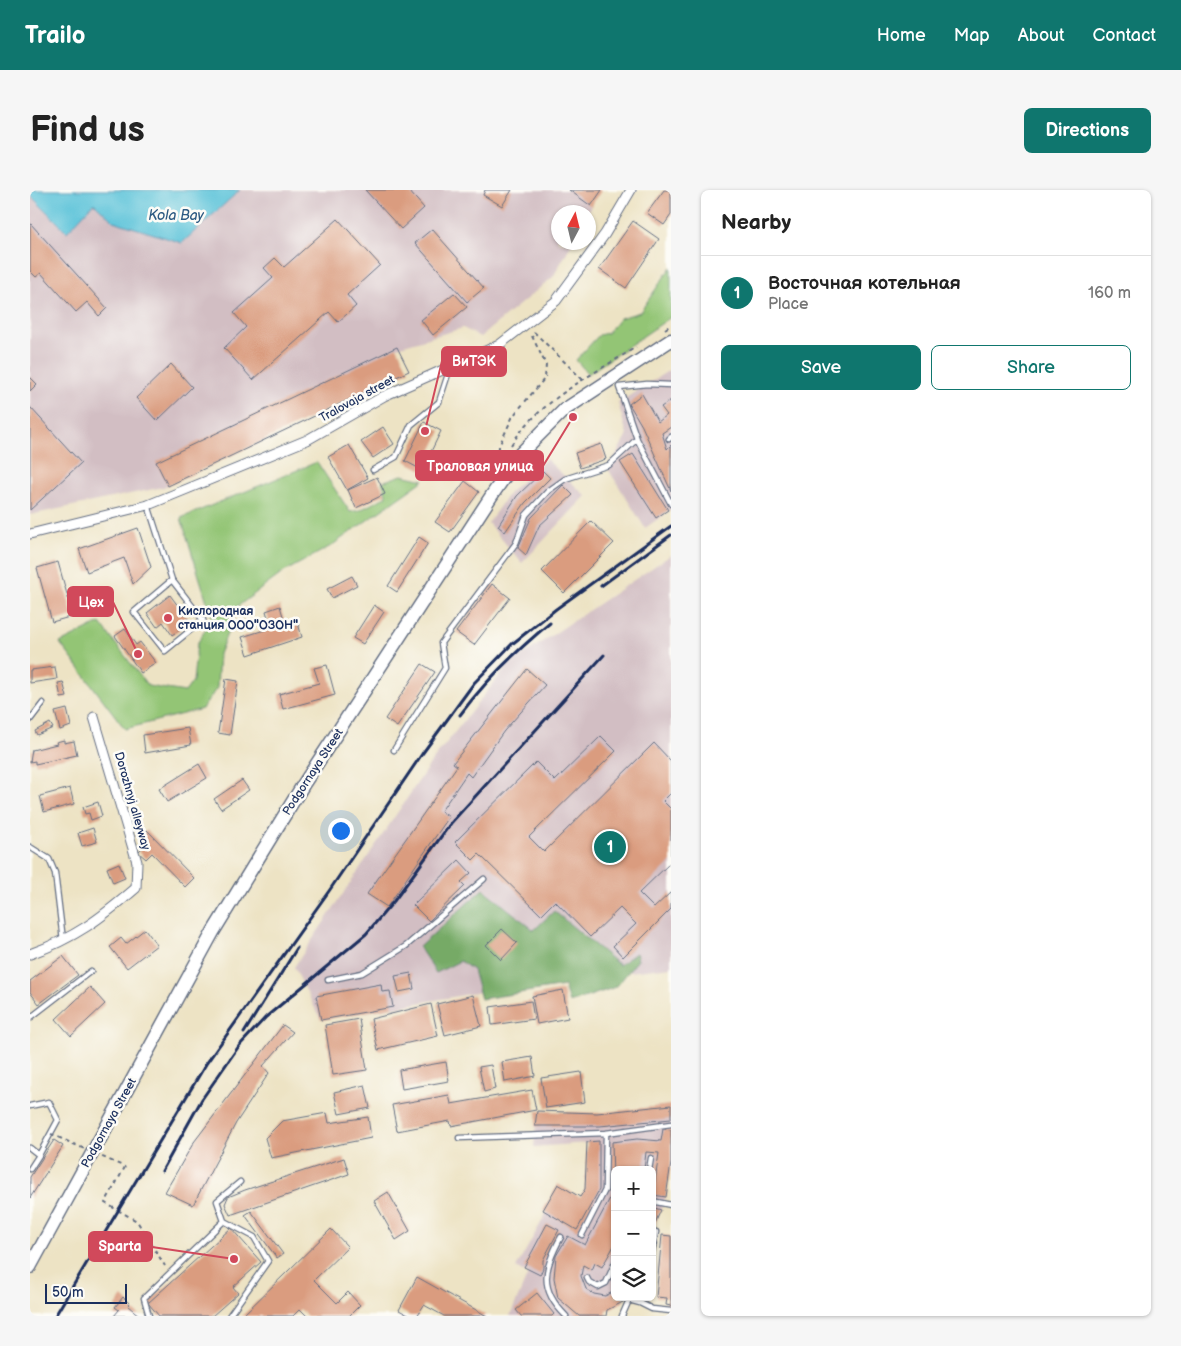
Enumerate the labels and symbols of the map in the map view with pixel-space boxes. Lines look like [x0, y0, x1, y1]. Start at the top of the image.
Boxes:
north arrow [551, 205, 596, 250]
water label: Kola Bay [148, 207, 205, 224]
callout: ВиТЭК [442, 347, 506, 376]
text: ВиТЭК [452, 353, 497, 370]
street label: Tralovaja street [317, 372, 398, 426]
callout: Траловая улица [416, 451, 543, 480]
text: Траловая улица [427, 458, 534, 475]
callout: Цех [68, 587, 113, 616]
text: Цех [78, 594, 104, 611]
place label: Кислородная станция ООО"ОЗОН" [178, 604, 298, 633]
marker: Кислородная станция ООО"ОЗОН" [162, 612, 174, 624]
street label: Podgornaya Street [279, 726, 347, 818]
street label: Dorozhnyj alleyway [111, 750, 153, 852]
your location [328, 818, 354, 844]
pin: 1 [594, 828, 626, 866]
street label: Podgornaya Street [78, 1075, 140, 1170]
callout: Sparta [89, 1232, 152, 1261]
text: Sparta [99, 1238, 141, 1255]
scale bar [45, 1281, 128, 1304]

